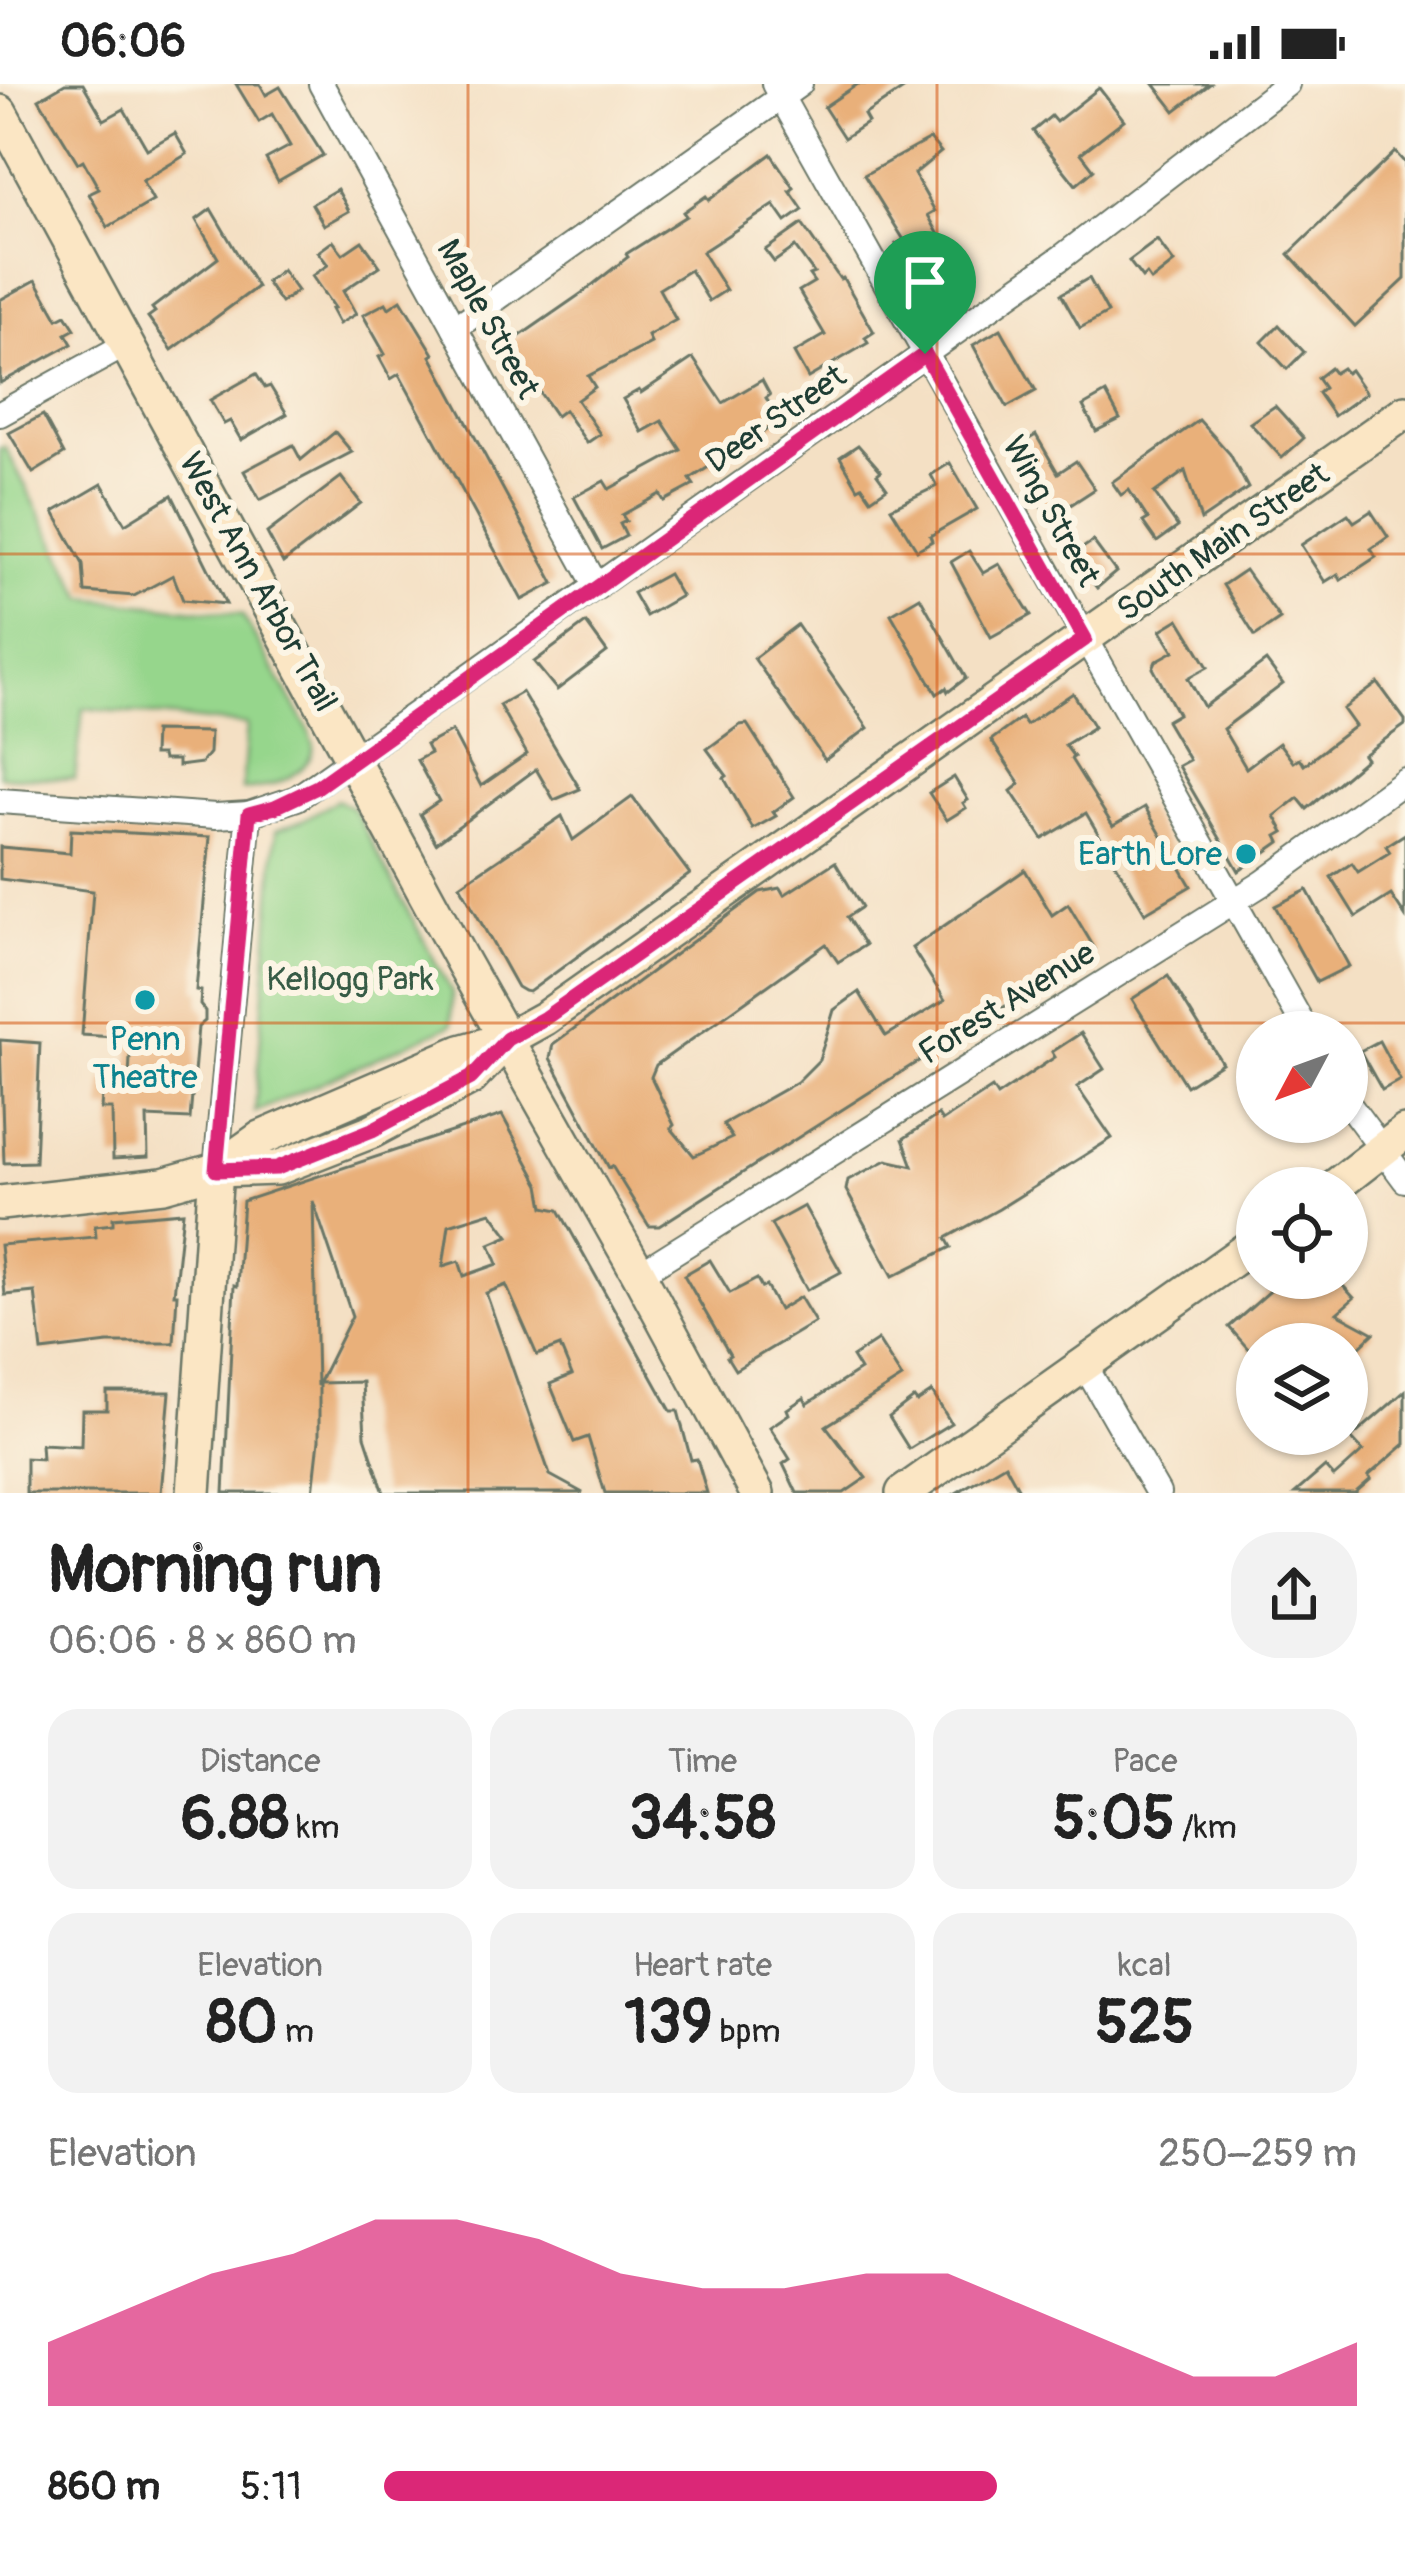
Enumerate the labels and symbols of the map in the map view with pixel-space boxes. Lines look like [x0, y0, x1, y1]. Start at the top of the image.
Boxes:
pin [874, 231, 976, 354]
street label: Maple Street [428, 232, 549, 406]
street label: Deer Street [698, 355, 855, 482]
street label: Wing Street [993, 429, 1109, 594]
street label: West Ann Arbor Trail [170, 445, 346, 719]
street label: South Main Street [1109, 453, 1338, 630]
place label: Earth Lore [1078, 834, 1222, 875]
marker: Earth Lore [1233, 841, 1259, 867]
street label: Forest Avenue [911, 933, 1103, 1073]
park label: Kellogg Park [266, 959, 434, 1000]
marker: Penn Theatre [132, 987, 158, 1013]
north arrow [1236, 1011, 1368, 1143]
place label: Penn Theatre [92, 1019, 198, 1098]

